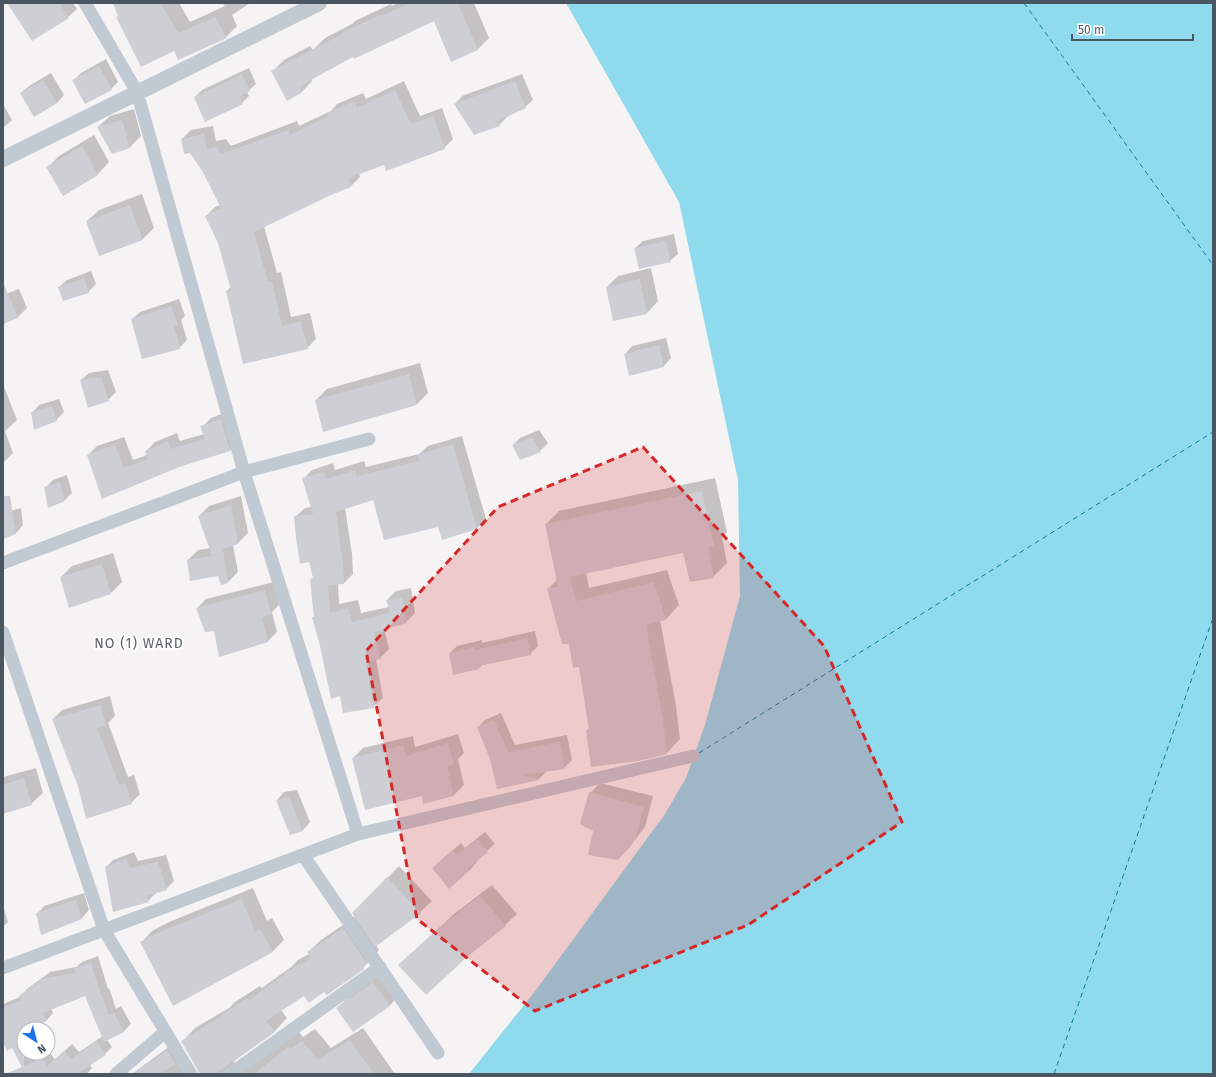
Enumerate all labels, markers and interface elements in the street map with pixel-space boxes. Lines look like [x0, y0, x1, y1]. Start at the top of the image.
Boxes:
scale bar [1072, 16, 1193, 42]
text: 50 m [1078, 23, 1104, 37]
district label: NO (1) WARD [94, 635, 184, 652]
north arrow [16, 1021, 56, 1061]
text: N [35, 1041, 48, 1056]

